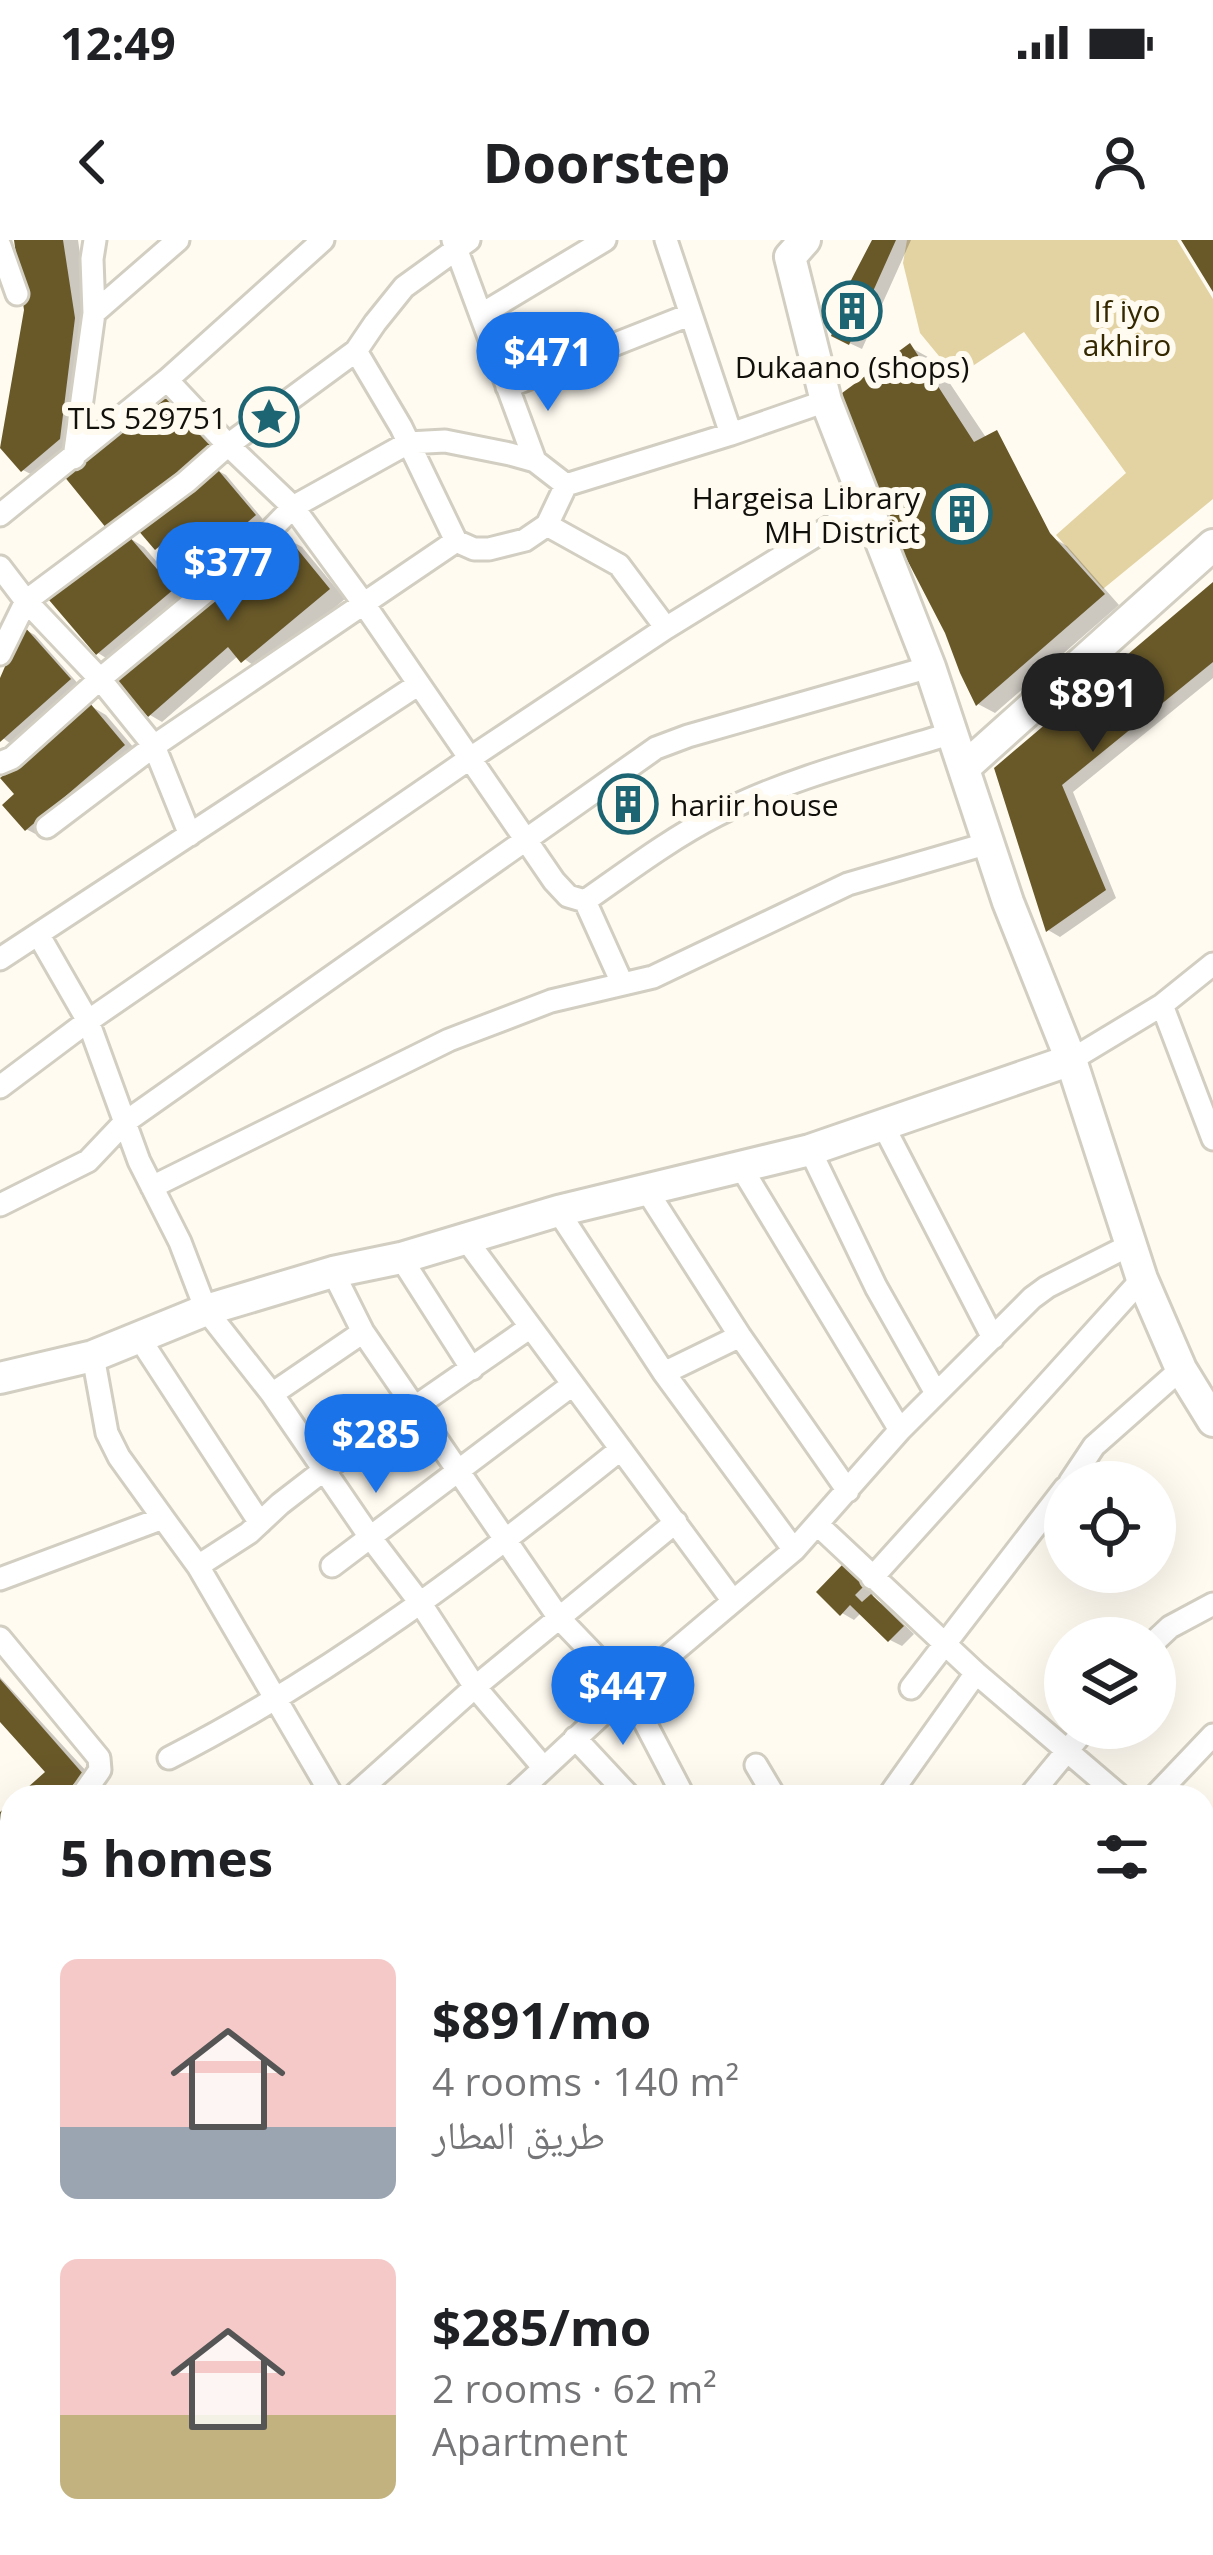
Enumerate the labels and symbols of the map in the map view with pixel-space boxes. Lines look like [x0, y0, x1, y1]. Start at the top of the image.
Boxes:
building icon: Dukaano (shops) [821, 280, 883, 342]
park label: If iyo akhiro [1083, 290, 1171, 365]
pin: $471 [477, 312, 619, 414]
place label: Dukaano (shops) [735, 346, 969, 387]
place icon: TLS 529751 [238, 386, 300, 448]
place label: TLS 529751 [68, 397, 227, 438]
place label: Hargeisa Library MH District [692, 477, 921, 552]
building icon: Hargeisa Library MH District [931, 483, 993, 545]
pin: $377 [157, 522, 299, 624]
pin: $891 [1022, 653, 1164, 755]
building icon: hariir house [597, 773, 659, 835]
place label: hariir house [670, 784, 839, 825]
pin: $285 [305, 1394, 447, 1496]
pin: $447 [552, 1646, 694, 1748]

